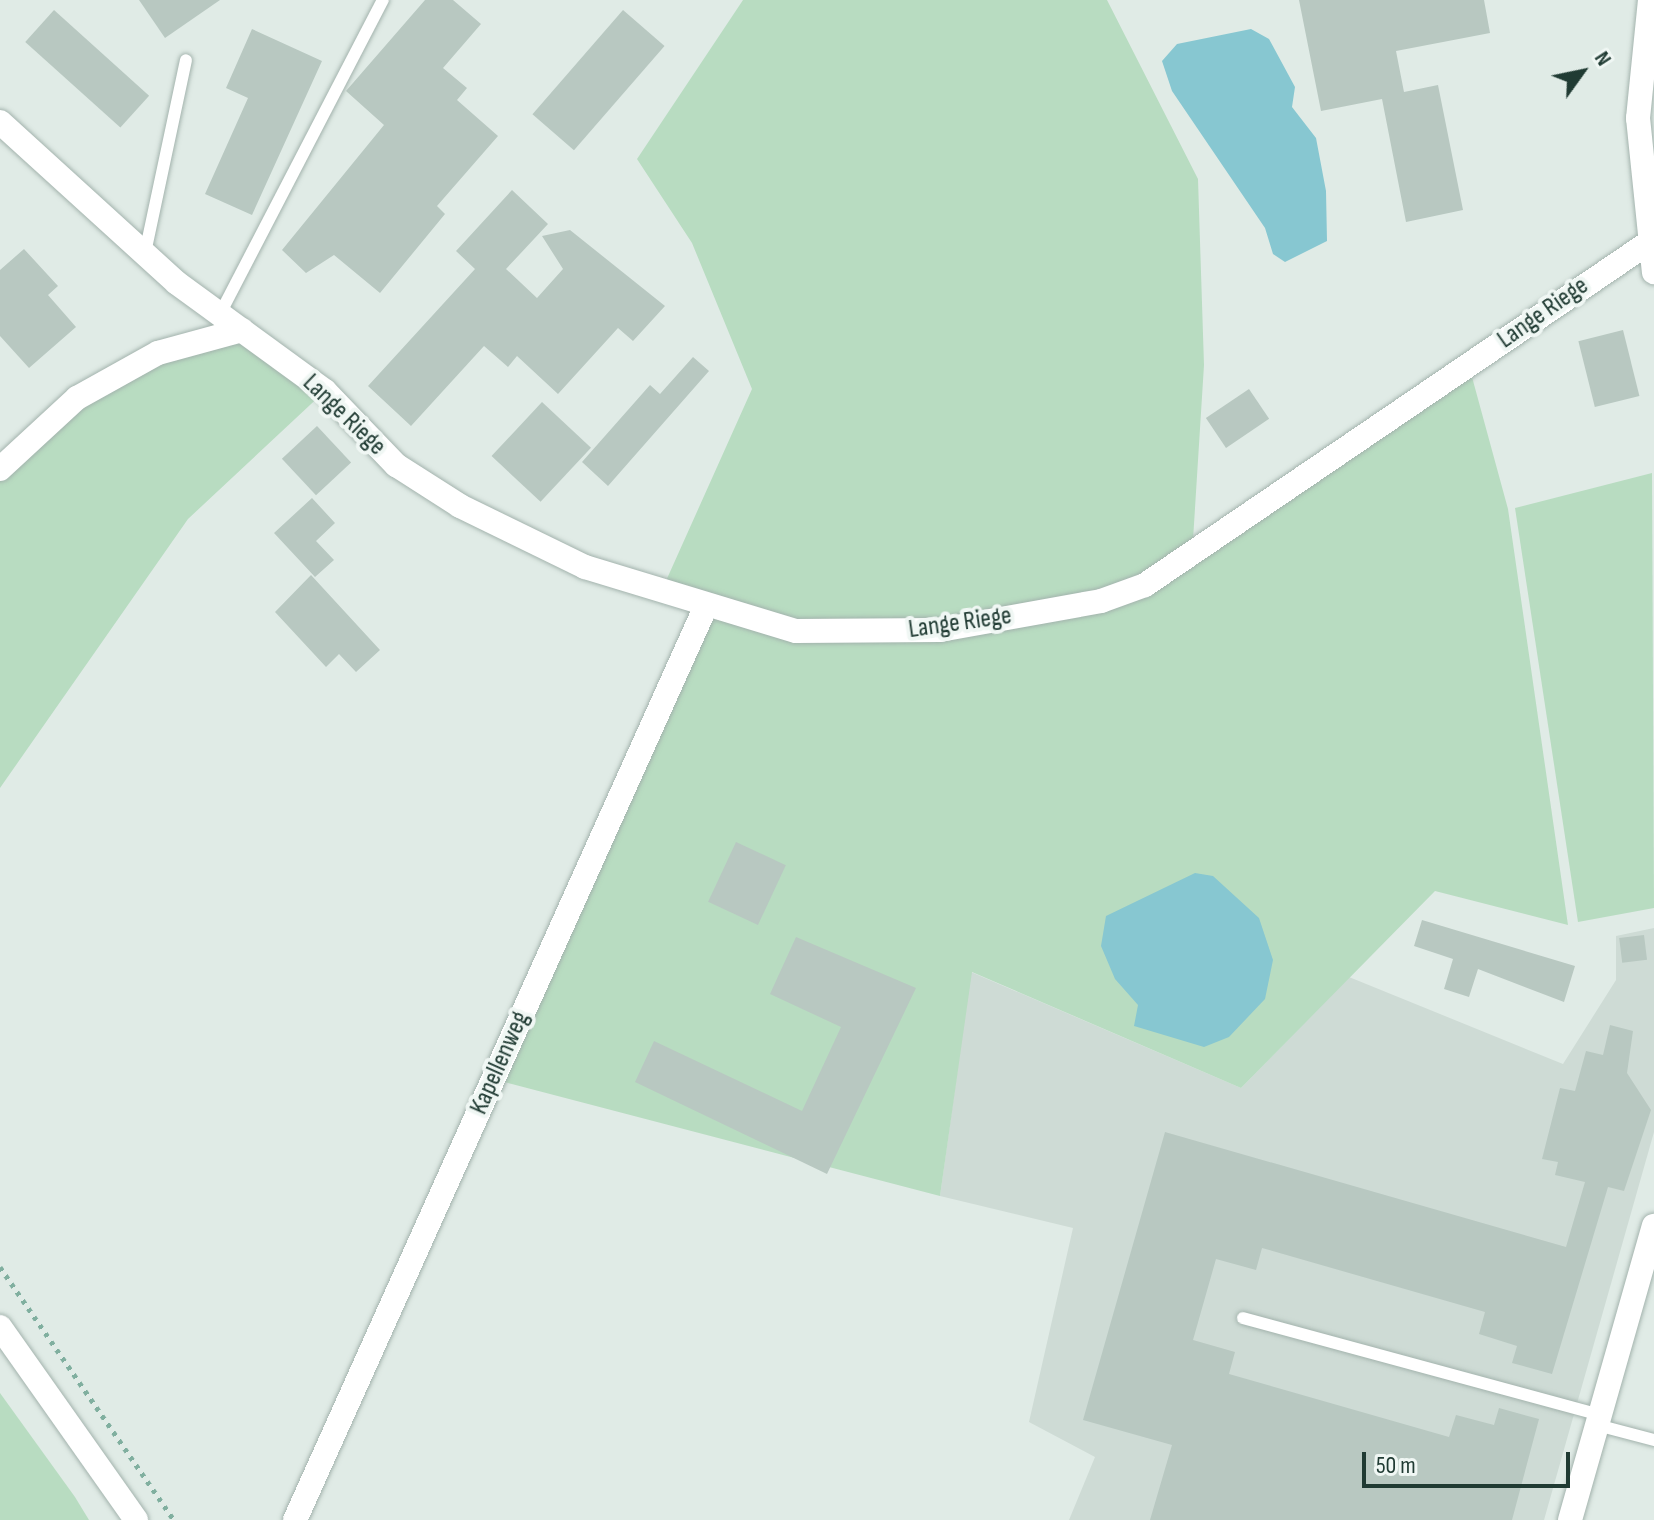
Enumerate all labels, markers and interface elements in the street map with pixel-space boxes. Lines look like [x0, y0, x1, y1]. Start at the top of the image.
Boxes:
north arrow [1542, 32, 1622, 112]
text: N [1588, 46, 1617, 71]
street label: Lange Riege [1492, 270, 1594, 356]
street label: Lange Riege [296, 368, 392, 462]
street label: Lange Riege [907, 600, 1013, 646]
street label: Kapellenweg [463, 1007, 537, 1119]
scale bar [1366, 1436, 1574, 1486]
text: 50 m [1376, 1451, 1416, 1480]

